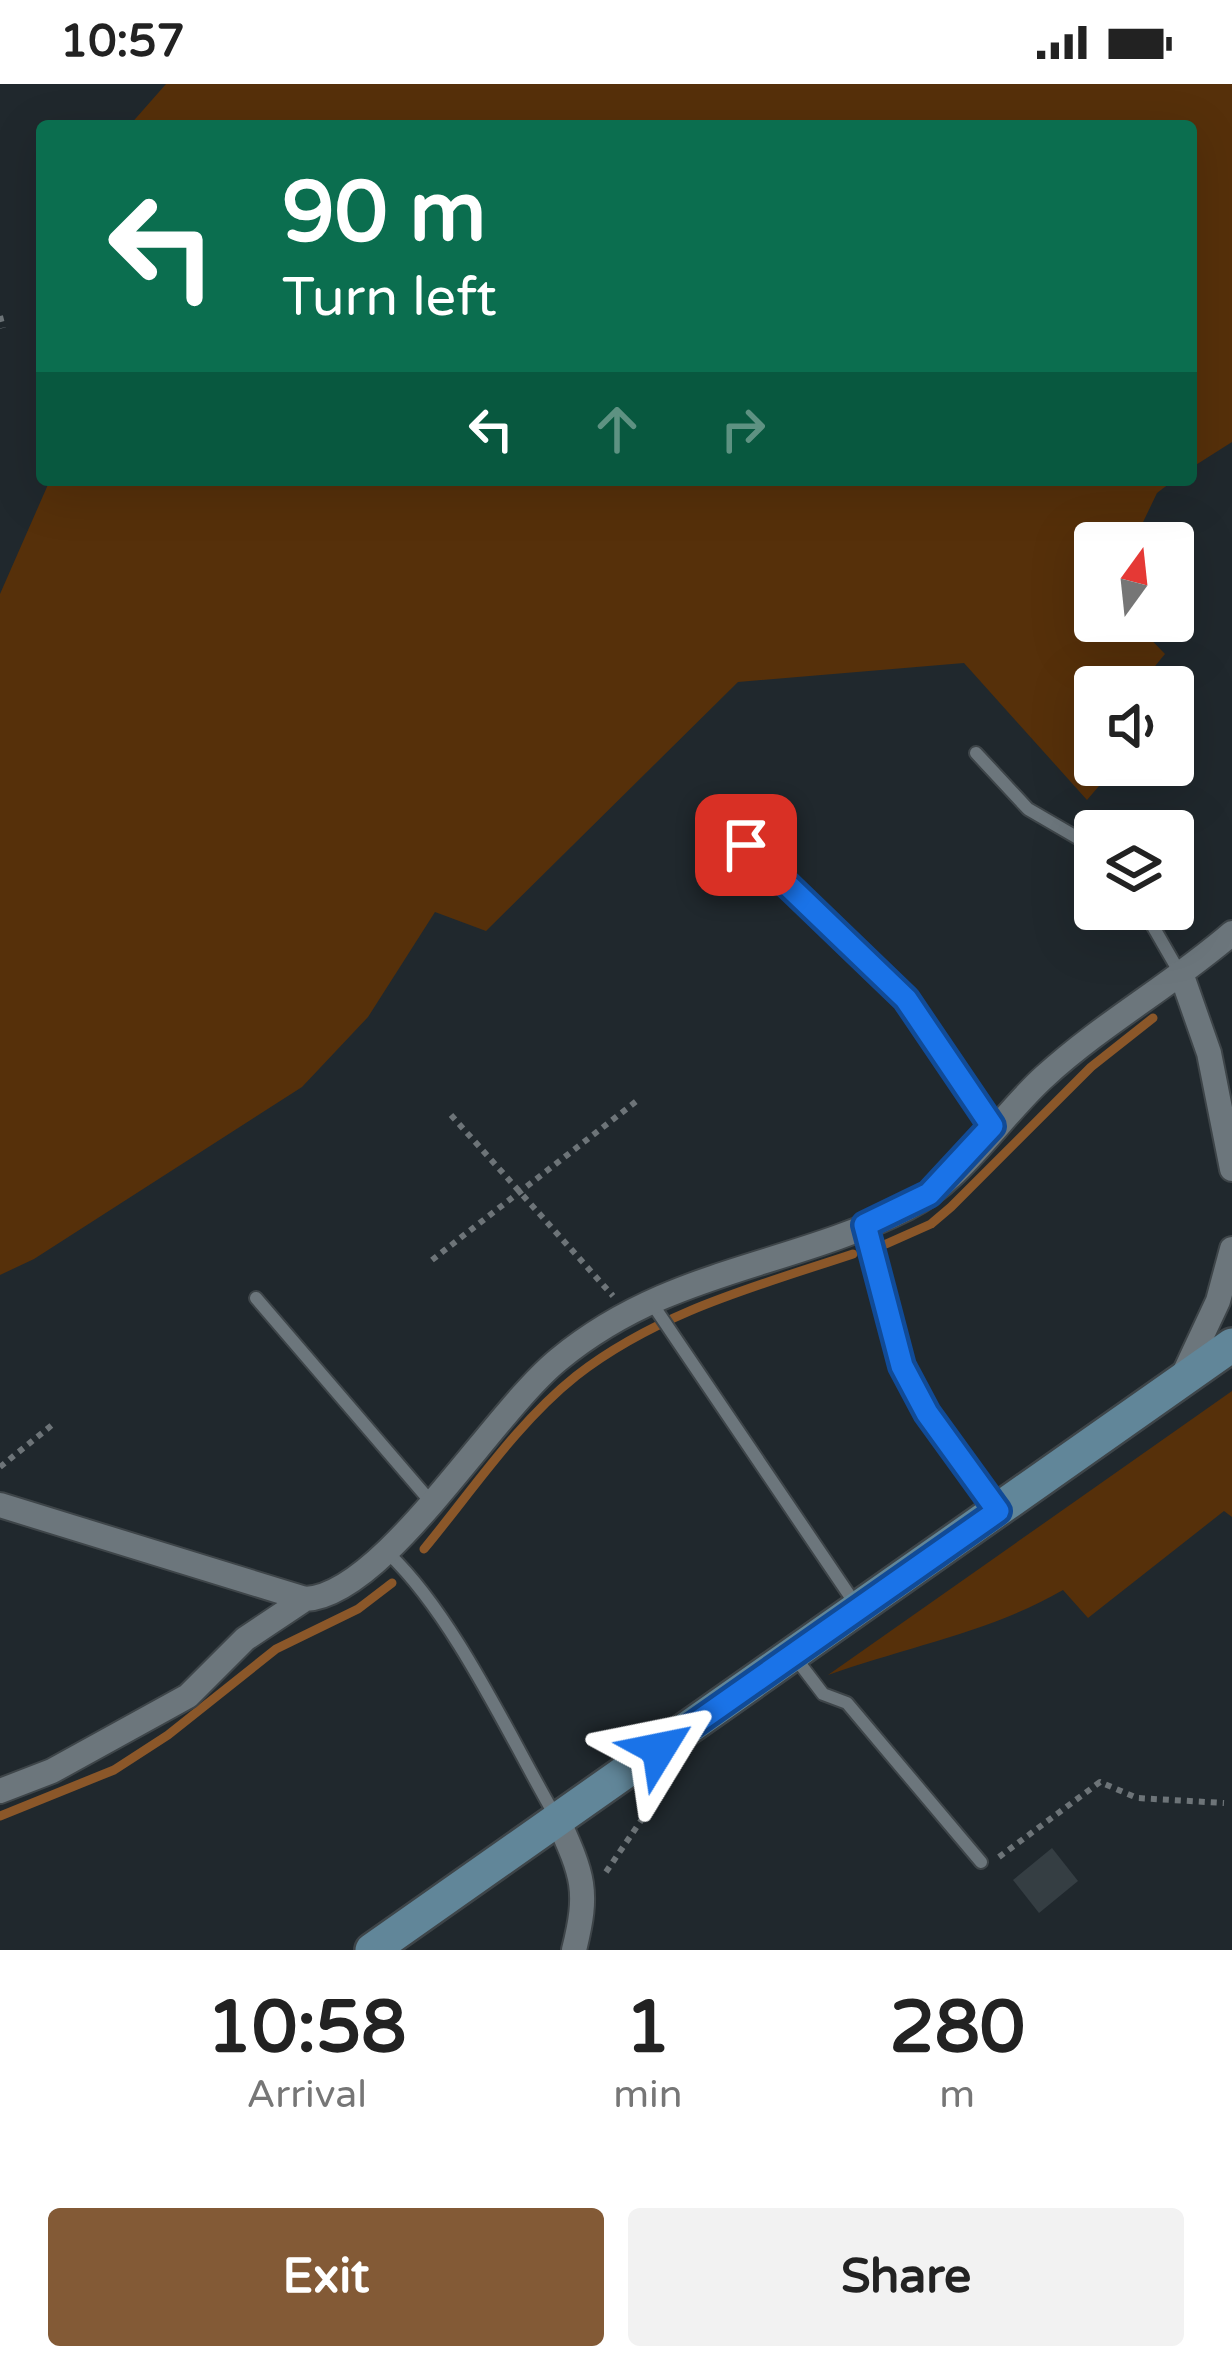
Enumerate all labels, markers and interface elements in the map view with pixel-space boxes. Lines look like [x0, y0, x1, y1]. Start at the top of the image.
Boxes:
text: 10:57 [60, 15, 185, 69]
text: 90 m [282, 163, 486, 264]
icon: left [84, 168, 240, 324]
text: Turn left [282, 265, 497, 330]
icon: left [458, 396, 524, 462]
icon: ahead [584, 396, 650, 462]
icon: right [710, 396, 776, 462]
north arrow [1074, 522, 1194, 642]
map controls [1074, 522, 1194, 930]
button: sound [1074, 666, 1194, 786]
pin [695, 794, 797, 896]
button: layers [1074, 810, 1194, 930]
icon: arrive [713, 812, 779, 878]
position arrow [596, 1686, 722, 1812]
text: 10:58 [207, 1985, 406, 2072]
text: 1 [625, 1985, 671, 2072]
text: 280 [889, 1985, 1025, 2072]
text: Arrival [246, 2071, 367, 2118]
text: min [613, 2071, 683, 2118]
text: m [939, 2071, 975, 2118]
button: Exit [48, 2208, 604, 2346]
button: Share [628, 2208, 1184, 2346]

